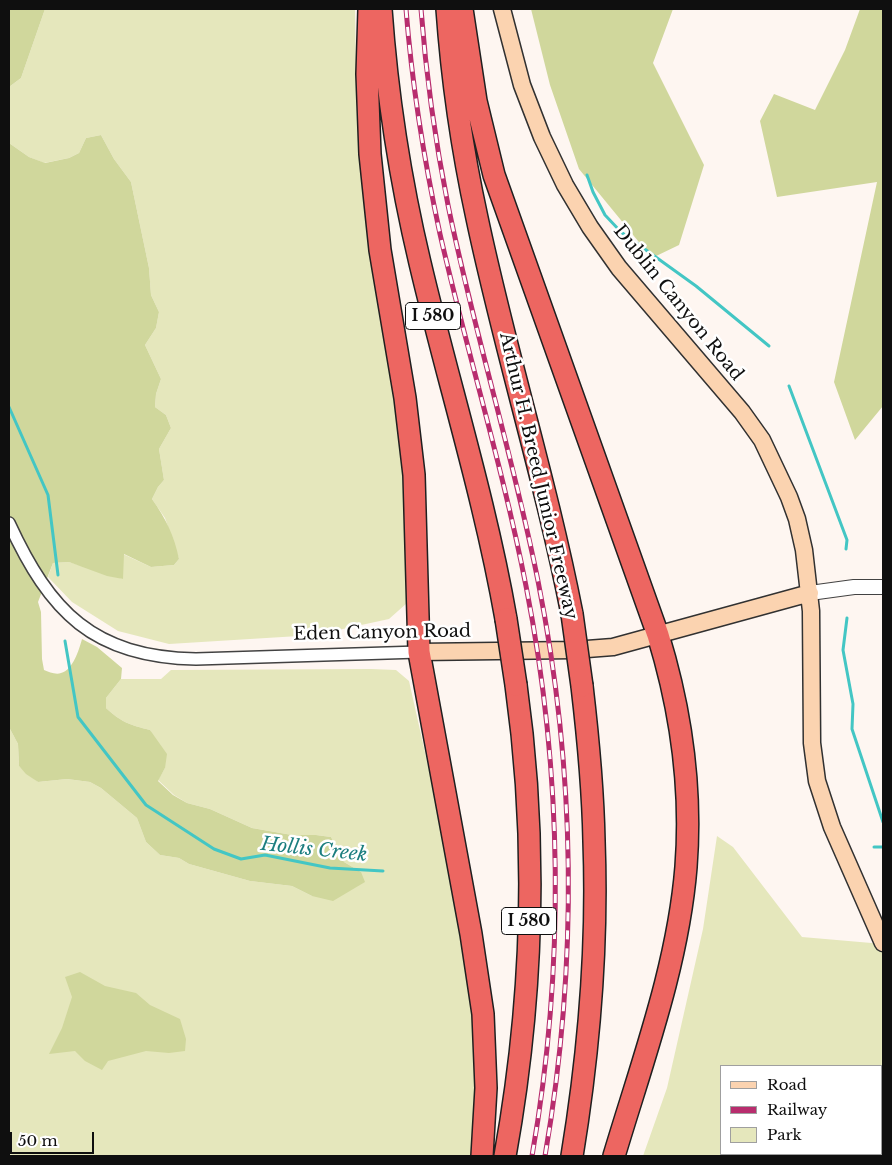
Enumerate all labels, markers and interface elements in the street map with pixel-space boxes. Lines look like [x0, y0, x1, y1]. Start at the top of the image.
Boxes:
street label: Dublin Canyon Road [609, 221, 747, 385]
road number: I 580 [406, 302, 460, 330]
street label: Arthur H. Breed Junior Freeway [494, 330, 582, 622]
street label: Eden Canyon Road [293, 621, 471, 645]
water label: Hollis Creek [260, 833, 368, 867]
road number: I 580 [502, 908, 556, 934]
legend [720, 1065, 882, 1155]
text: Road [767, 1075, 807, 1094]
text: Railway [767, 1100, 827, 1119]
scale bar [12, 1122, 96, 1154]
text: Park [767, 1125, 802, 1144]
text: 50 m [18, 1131, 58, 1150]

